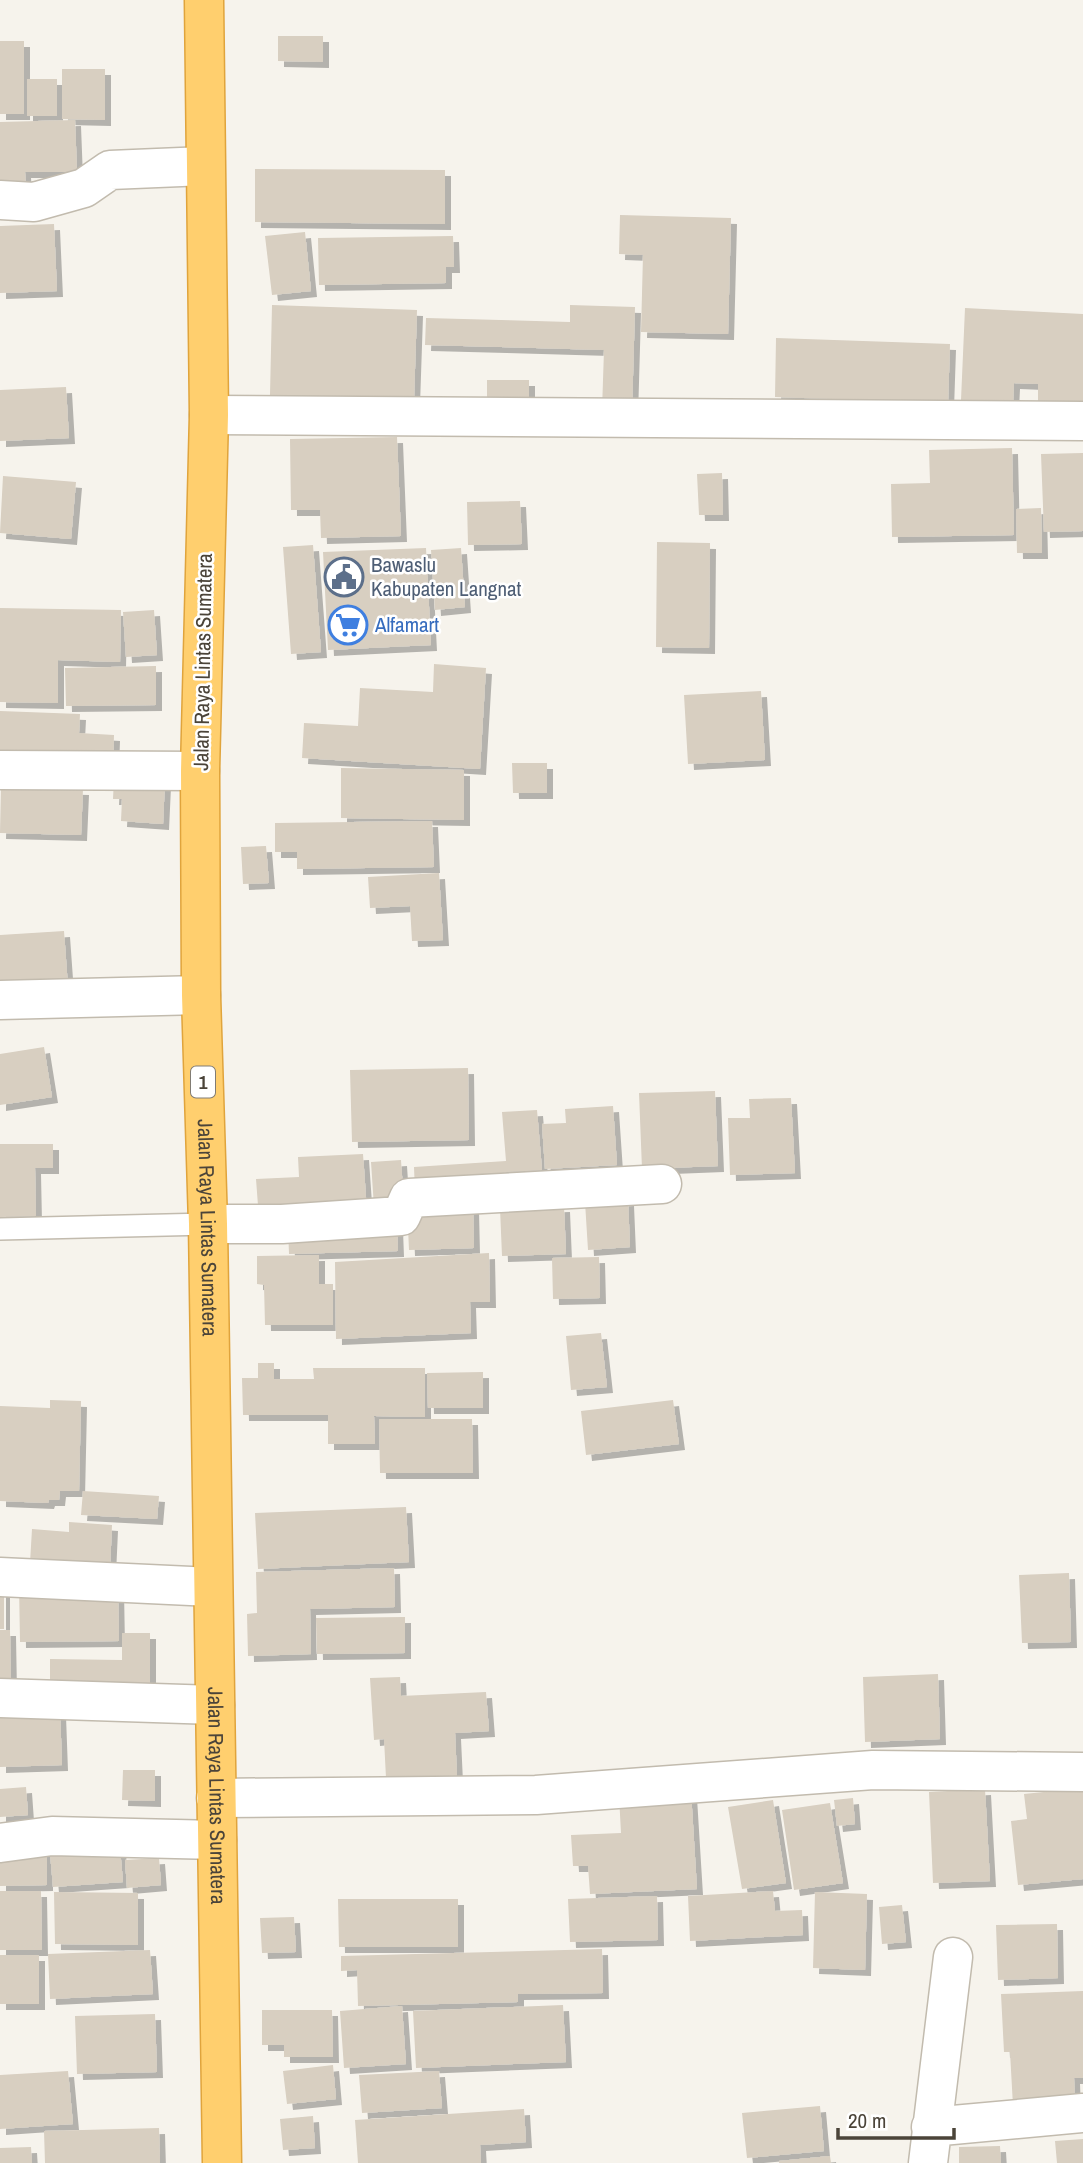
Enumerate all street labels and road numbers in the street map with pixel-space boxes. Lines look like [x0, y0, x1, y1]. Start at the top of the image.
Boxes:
street label: Jalan Raya Lintas Sumatera [186, 553, 219, 771]
road number: 1 [191, 1066, 215, 1098]
street label: Jalan Raya Lintas Sumatera [191, 1119, 225, 1337]
street label: Jalan Raya Lintas Sumatera [201, 1687, 233, 1905]

